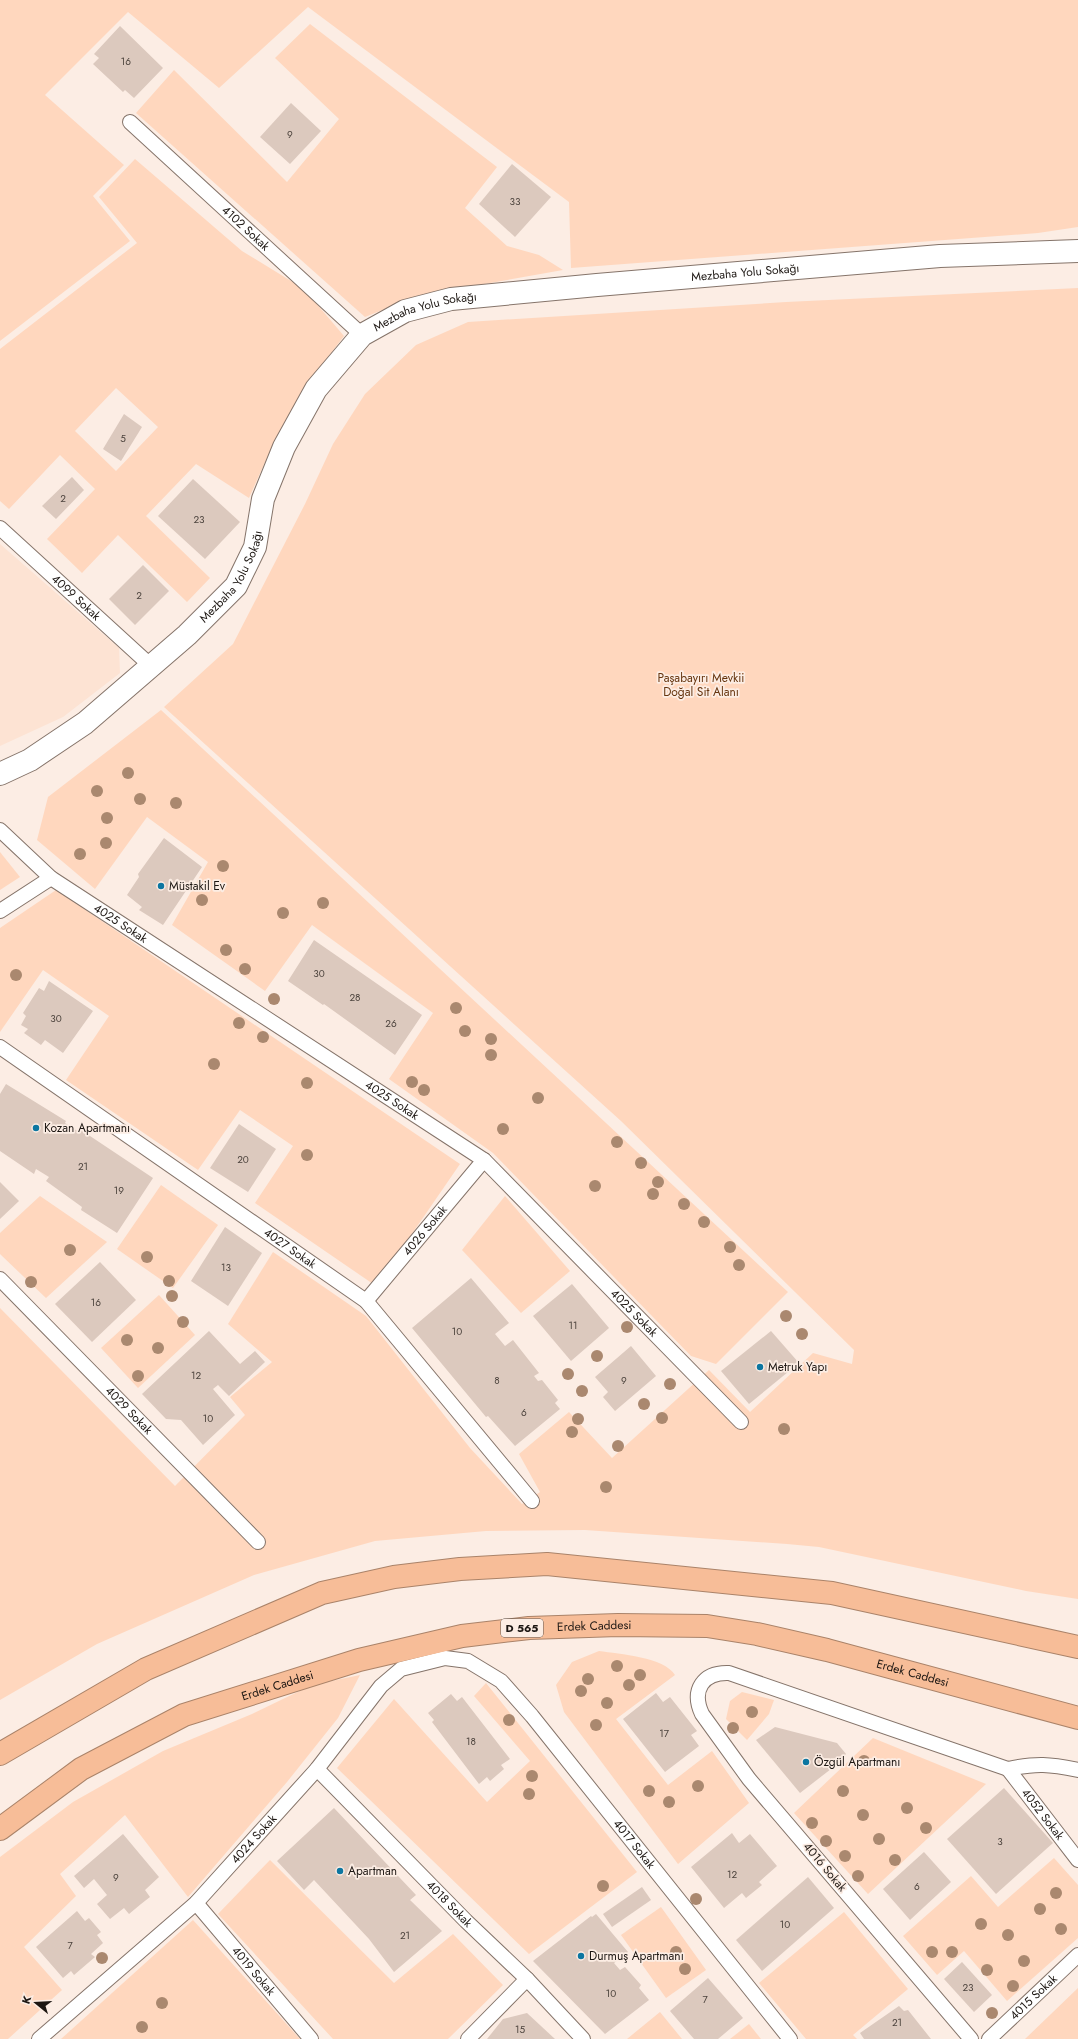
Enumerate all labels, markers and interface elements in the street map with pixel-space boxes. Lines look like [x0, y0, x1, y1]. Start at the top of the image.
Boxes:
house number: 16 [121, 54, 131, 69]
house number: 9 [287, 127, 293, 142]
house number: 33 [510, 194, 521, 209]
street label: 4102 Sokak [218, 201, 274, 255]
street label: Mezbaha Yolu Sokağı [690, 259, 800, 286]
street label: Mezbaha Yolu Sokağı [370, 288, 478, 336]
house number: 5 [120, 431, 126, 446]
house number: 2 [60, 491, 66, 506]
house number: 23 [193, 512, 205, 527]
street label: Mezbaha Yolu Sokağı [195, 529, 267, 627]
street label: 4099 Sokak [47, 570, 105, 625]
house number: 2 [136, 588, 142, 603]
park label: Paşabayırı Mevkii Doğal Sit Alanı [658, 669, 744, 701]
place label: Müstakil Ev [169, 877, 226, 895]
marker: Müstakil Ev [156, 881, 166, 891]
street label: 4025 Sokak [90, 899, 152, 948]
house number: 30 [313, 966, 325, 981]
house number: 28 [349, 990, 361, 1005]
house number: 30 [50, 1011, 62, 1026]
house number: 26 [385, 1016, 397, 1031]
street label: 4025 Sokak [362, 1076, 423, 1125]
place label: Kozan Apartmanı [44, 1119, 130, 1137]
marker: Kozan Apartmanı [31, 1123, 41, 1133]
house number: 20 [237, 1152, 249, 1167]
house number: 21 [78, 1159, 88, 1174]
house number: 19 [114, 1183, 124, 1198]
street label: 4026 Sokak [399, 1201, 452, 1260]
street label: 4027 Sokak [260, 1224, 321, 1273]
house number: 13 [221, 1260, 232, 1275]
street label: 4025 Sokak [606, 1285, 662, 1341]
house number: 16 [91, 1295, 101, 1310]
house number: 11 [569, 1318, 578, 1333]
house number: 10 [452, 1324, 462, 1339]
place label: Metruk Yapı [768, 1358, 827, 1376]
marker: Metruk Yapı [755, 1362, 765, 1372]
house number: 12 [191, 1368, 201, 1383]
house number: 8 [494, 1373, 500, 1388]
house number: 9 [621, 1373, 627, 1388]
street label: 4029 Sokak [101, 1382, 157, 1439]
house number: 6 [521, 1405, 527, 1420]
house number: 10 [203, 1411, 213, 1426]
street label: Erdek Caddesi [557, 1616, 632, 1636]
road number: D 565 [501, 1619, 543, 1637]
street label: Erdek Caddesi [874, 1655, 951, 1692]
street label: Erdek Caddesi [239, 1666, 316, 1705]
house number: 17 [659, 1726, 670, 1741]
house number: 18 [466, 1734, 476, 1749]
place label: Özgül Apartmanı [814, 1753, 900, 1771]
marker: Özgül Apartmanı [801, 1757, 811, 1767]
street label: 4052 Sokak [1017, 1785, 1069, 1844]
street label: 4024 Sokak [227, 1810, 281, 1868]
street label: 4017 Sokak [609, 1815, 660, 1873]
house number: 3 [997, 1834, 1003, 1849]
street label: 4016 Sokak [799, 1838, 851, 1896]
place label: Apartman [348, 1862, 397, 1880]
marker: Apartman [335, 1866, 345, 1876]
house number: 12 [727, 1867, 737, 1882]
house number: 9 [113, 1870, 119, 1885]
street label: 4018 Sokak [422, 1877, 477, 1932]
house number: 6 [914, 1879, 920, 1894]
house number: 10 [780, 1917, 790, 1932]
house number: 21 [400, 1928, 410, 1943]
house number: 7 [67, 1938, 73, 1953]
street label: 4019 Sokak [227, 1942, 280, 2000]
place label: Durmuş Apartmanı [589, 1947, 684, 1965]
marker: Durmuş Apartmanı [576, 1951, 586, 1961]
street label: 4015 Sokak [1006, 1970, 1062, 2024]
house number: 23 [962, 1980, 974, 1995]
north arrow [16, 1983, 56, 2023]
house number: 10 [606, 1986, 616, 2001]
house number: 7 [702, 1992, 708, 2007]
text: K [18, 1993, 35, 2006]
house number: 21 [892, 2015, 902, 2030]
house number: 15 [515, 2022, 525, 2037]

